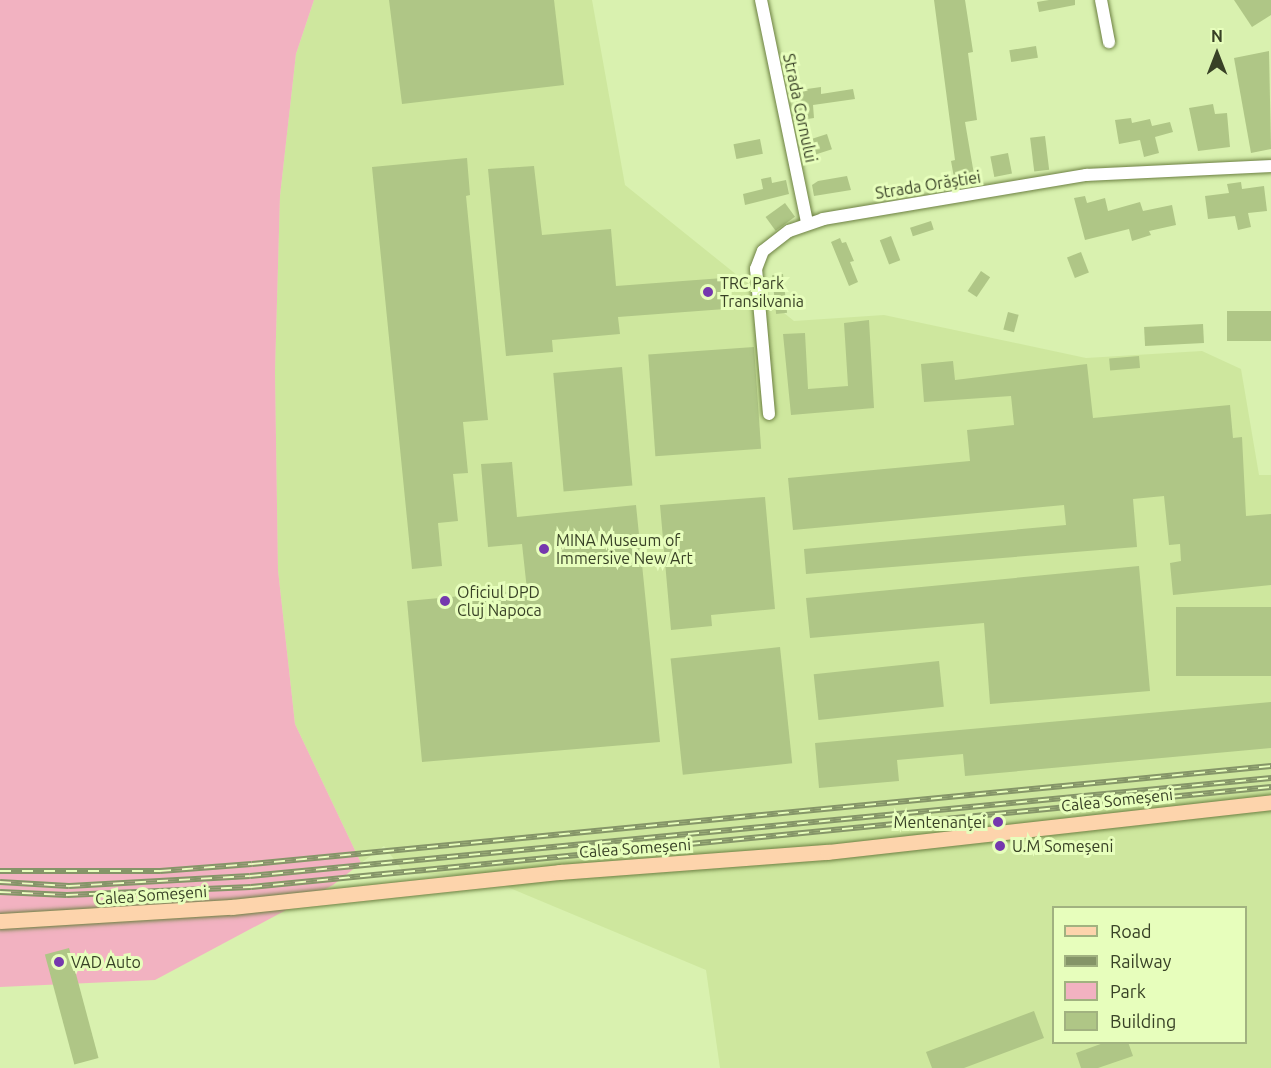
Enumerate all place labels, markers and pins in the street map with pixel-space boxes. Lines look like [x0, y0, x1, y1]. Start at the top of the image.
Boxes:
place label: TRC Park Transilvania [720, 273, 804, 311]
marker: TRC Park Transilvania [701, 285, 715, 299]
place label: MINA Museum of Immersive New Art [556, 530, 693, 568]
marker: MINA Museum of Immersive New Art [537, 542, 551, 556]
place label: Oficiul DPD Cluj Napoca [457, 582, 542, 620]
marker: Oficiul DPD Cluj Napoca [438, 594, 452, 608]
place label: Mentenanței [894, 812, 986, 832]
marker: Mentenanței [991, 815, 1005, 829]
place label: U.M Someșeni [1012, 836, 1113, 856]
marker: U.M Someșeni [993, 839, 1007, 853]
place label: VAD Auto [71, 952, 141, 972]
marker: VAD Auto [52, 955, 66, 969]

